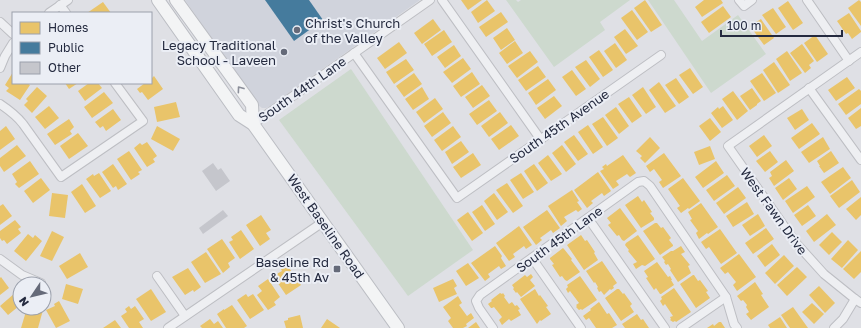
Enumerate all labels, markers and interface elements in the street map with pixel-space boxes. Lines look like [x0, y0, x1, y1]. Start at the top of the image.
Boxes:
legend [12, 12, 152, 84]
scale bar [721, 12, 842, 38]
place label: Christ's Church of the Valley [305, 15, 400, 46]
text: 100 m [727, 18, 761, 33]
text: Homes [48, 20, 88, 35]
marker: Christ's Church of the Valley [292, 25, 302, 35]
place label: Legacy Traditional School - Laveen [162, 37, 276, 68]
text: Public [48, 40, 85, 55]
marker: Legacy Traditional School - Laveen [279, 47, 289, 57]
street label: South 44th Lane [255, 53, 349, 125]
text: Other [48, 60, 81, 75]
one-way arrow [238, 86, 245, 93]
street label: South 45th Avenue [506, 86, 612, 166]
street label: West Fawn Drive [737, 164, 811, 258]
street label: West Baseline Road [284, 171, 368, 281]
street label: South 45th Lane [513, 202, 605, 276]
place label: Baseline Rd & 45th Av [255, 254, 330, 285]
marker: Baseline Rd & 45th Av [332, 264, 342, 274]
north arrow [12, 276, 52, 316]
text: N [16, 295, 31, 309]

